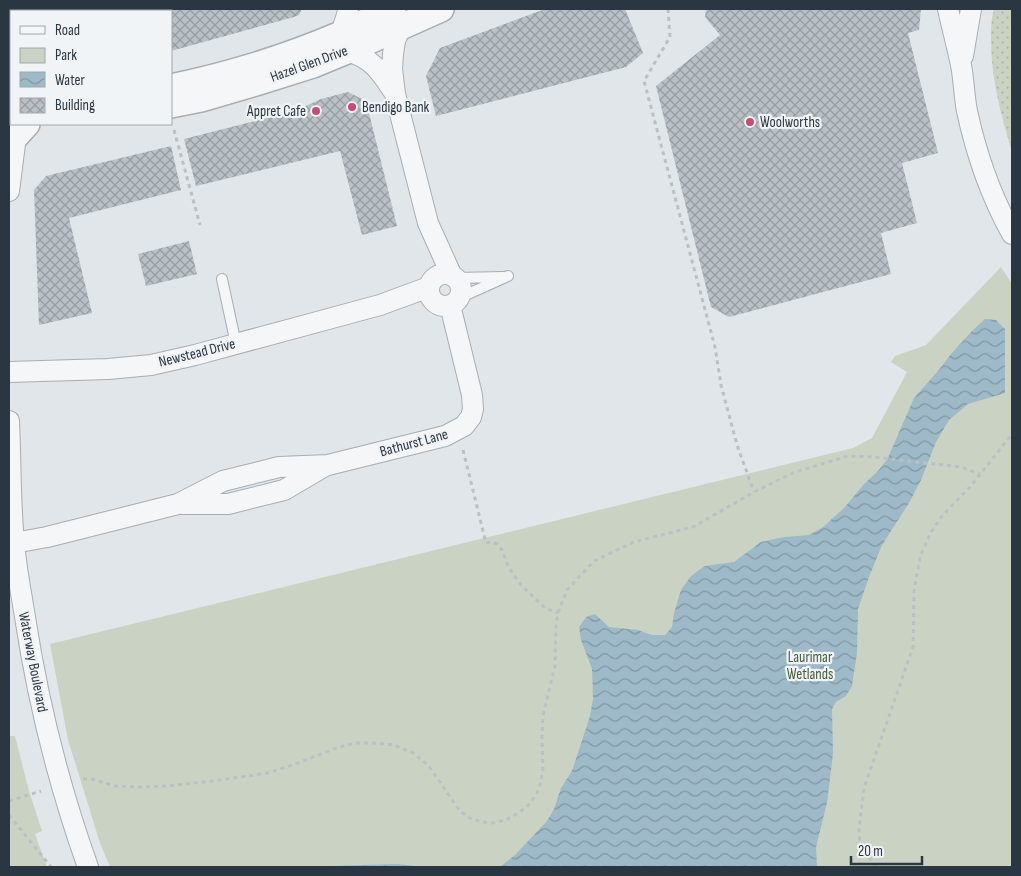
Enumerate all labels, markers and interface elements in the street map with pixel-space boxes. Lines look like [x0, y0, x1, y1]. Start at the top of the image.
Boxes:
legend [10, 10, 172, 125]
text: Road [55, 21, 80, 40]
street label: Hazel Glen Drive [268, 41, 350, 87]
text: Park [55, 46, 77, 65]
text: Water [55, 71, 86, 90]
text: Building [55, 96, 95, 115]
place label: Bendigo Bank [362, 98, 430, 117]
marker: Bendigo Bank [346, 101, 358, 113]
place label: Appret Cafe [246, 102, 306, 121]
marker: Appret Cafe [310, 105, 322, 117]
place label: Woolworths [760, 113, 820, 132]
marker: Woolworths [744, 116, 756, 128]
street label: Newstead Drive [157, 334, 237, 372]
street label: Bathurst Lane [378, 425, 450, 461]
street label: Waterway Boulevard [14, 610, 52, 714]
park label: Laurimar Wetlands [787, 648, 833, 684]
scale bar [851, 834, 922, 866]
text: 20 m [858, 842, 883, 861]

